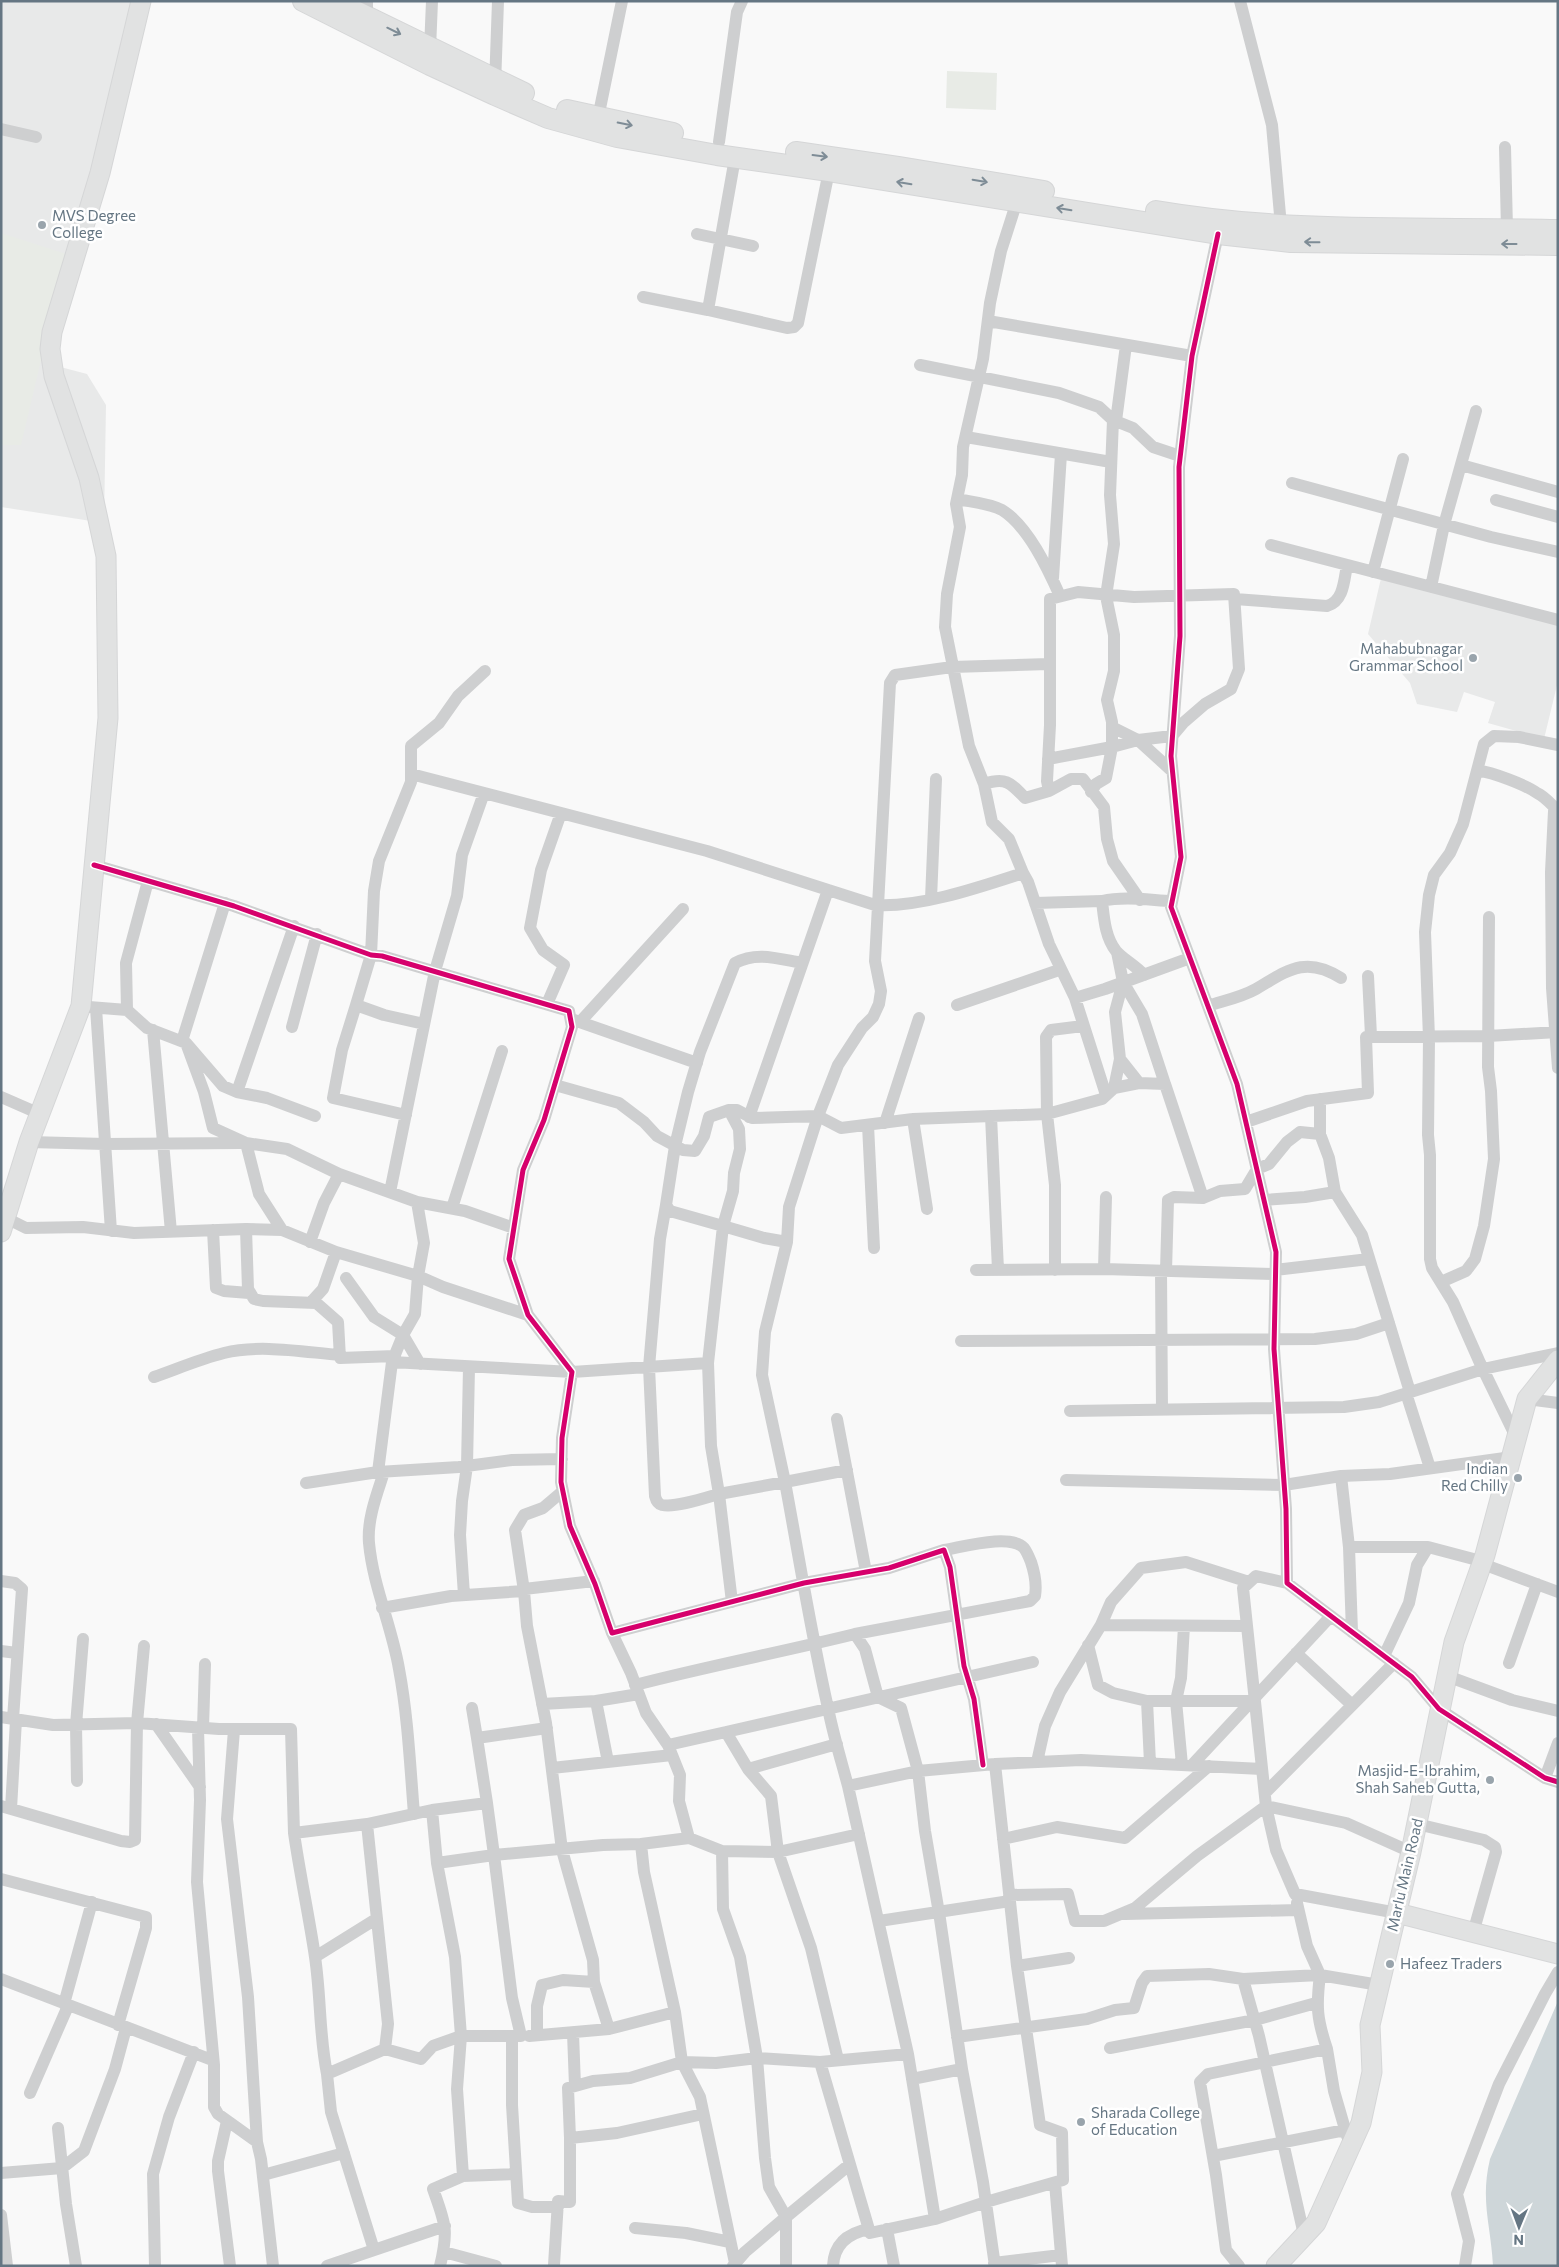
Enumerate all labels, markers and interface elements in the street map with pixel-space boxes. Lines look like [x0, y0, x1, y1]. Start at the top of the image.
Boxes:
one-way arrow [386, 27, 401, 36]
one-way arrow [617, 119, 633, 129]
one-way arrow [811, 151, 827, 161]
one-way arrow [972, 176, 988, 186]
one-way arrow [896, 178, 912, 188]
one-way arrow [1056, 203, 1072, 213]
place label: MVS Degree College [52, 206, 136, 241]
marker: MVS Degree College [36, 219, 48, 231]
one-way arrow [1304, 237, 1320, 247]
one-way arrow [1501, 240, 1517, 249]
place label: Mahabubnagar Grammar School [1349, 639, 1463, 674]
marker: Mahabubnagar Grammar School [1467, 652, 1479, 664]
place label: Indian Red Chilly [1441, 1459, 1508, 1494]
marker: Indian Red Chilly [1512, 1472, 1524, 1484]
place label: Masjid-E-Ibrahim, Shah Saheb Gutta, [1355, 1761, 1480, 1796]
marker: Masjid-E-Ibrahim, Shah Saheb Gutta, [1484, 1774, 1496, 1786]
street label: Marlu Main Road [1382, 1816, 1426, 1933]
place label: Hafeez Traders [1400, 1954, 1502, 1972]
marker: Hafeez Traders [1384, 1958, 1396, 1970]
place label: Sharada College of Education [1091, 2103, 1200, 2138]
marker: Sharada College of Education [1075, 2116, 1087, 2128]
north arrow [1494, 2202, 1544, 2252]
text: N [1513, 2232, 1524, 2249]

